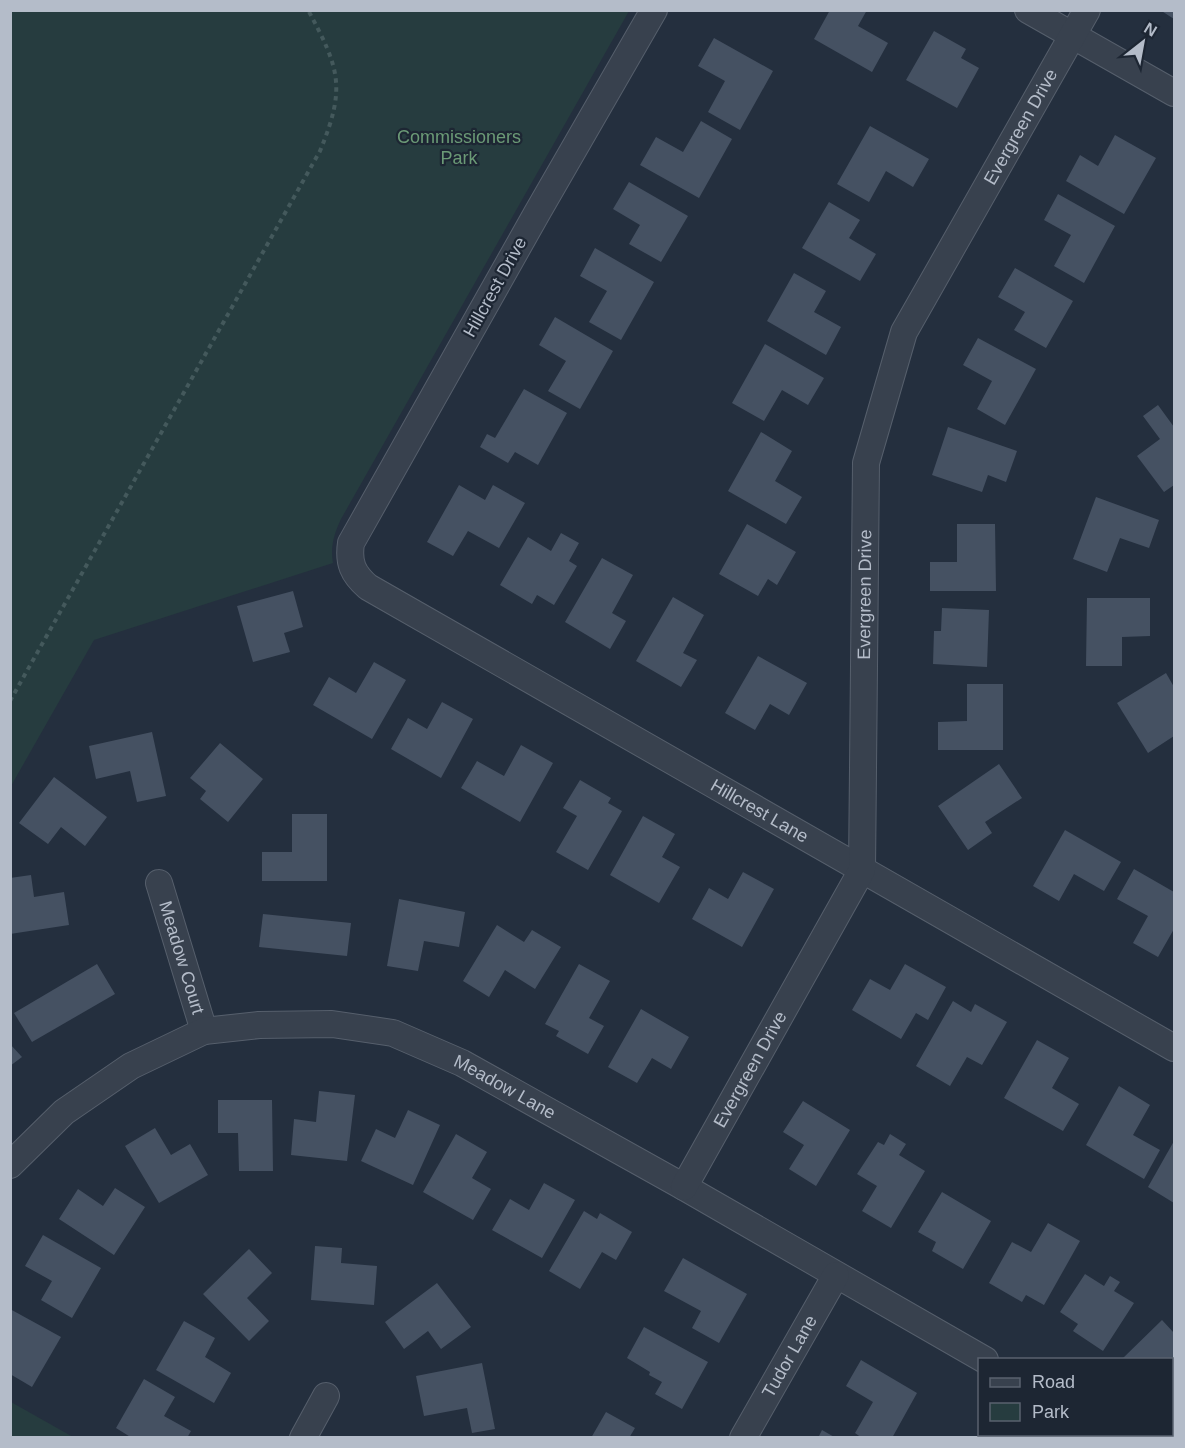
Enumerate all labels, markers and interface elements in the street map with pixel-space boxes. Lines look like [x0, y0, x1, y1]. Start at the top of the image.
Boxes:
north arrow [1113, 12, 1173, 72]
text: N [1141, 19, 1160, 40]
street label: Evergreen Drive [980, 65, 1061, 188]
park label: Commissioners Park [397, 127, 521, 168]
street label: Hillcrest Drive [459, 234, 531, 340]
street label: Evergreen Drive [854, 529, 875, 660]
street label: Hillcrest Lane [707, 775, 812, 847]
street label: Meadow Court [155, 899, 208, 1017]
street label: Evergreen Drive [710, 1008, 791, 1131]
street label: Meadow Lane [451, 1051, 559, 1123]
street label: Tudor Lane [758, 1312, 821, 1401]
legend [978, 1358, 1173, 1436]
text: Road [1032, 1372, 1075, 1392]
text: Park [1032, 1402, 1070, 1422]

